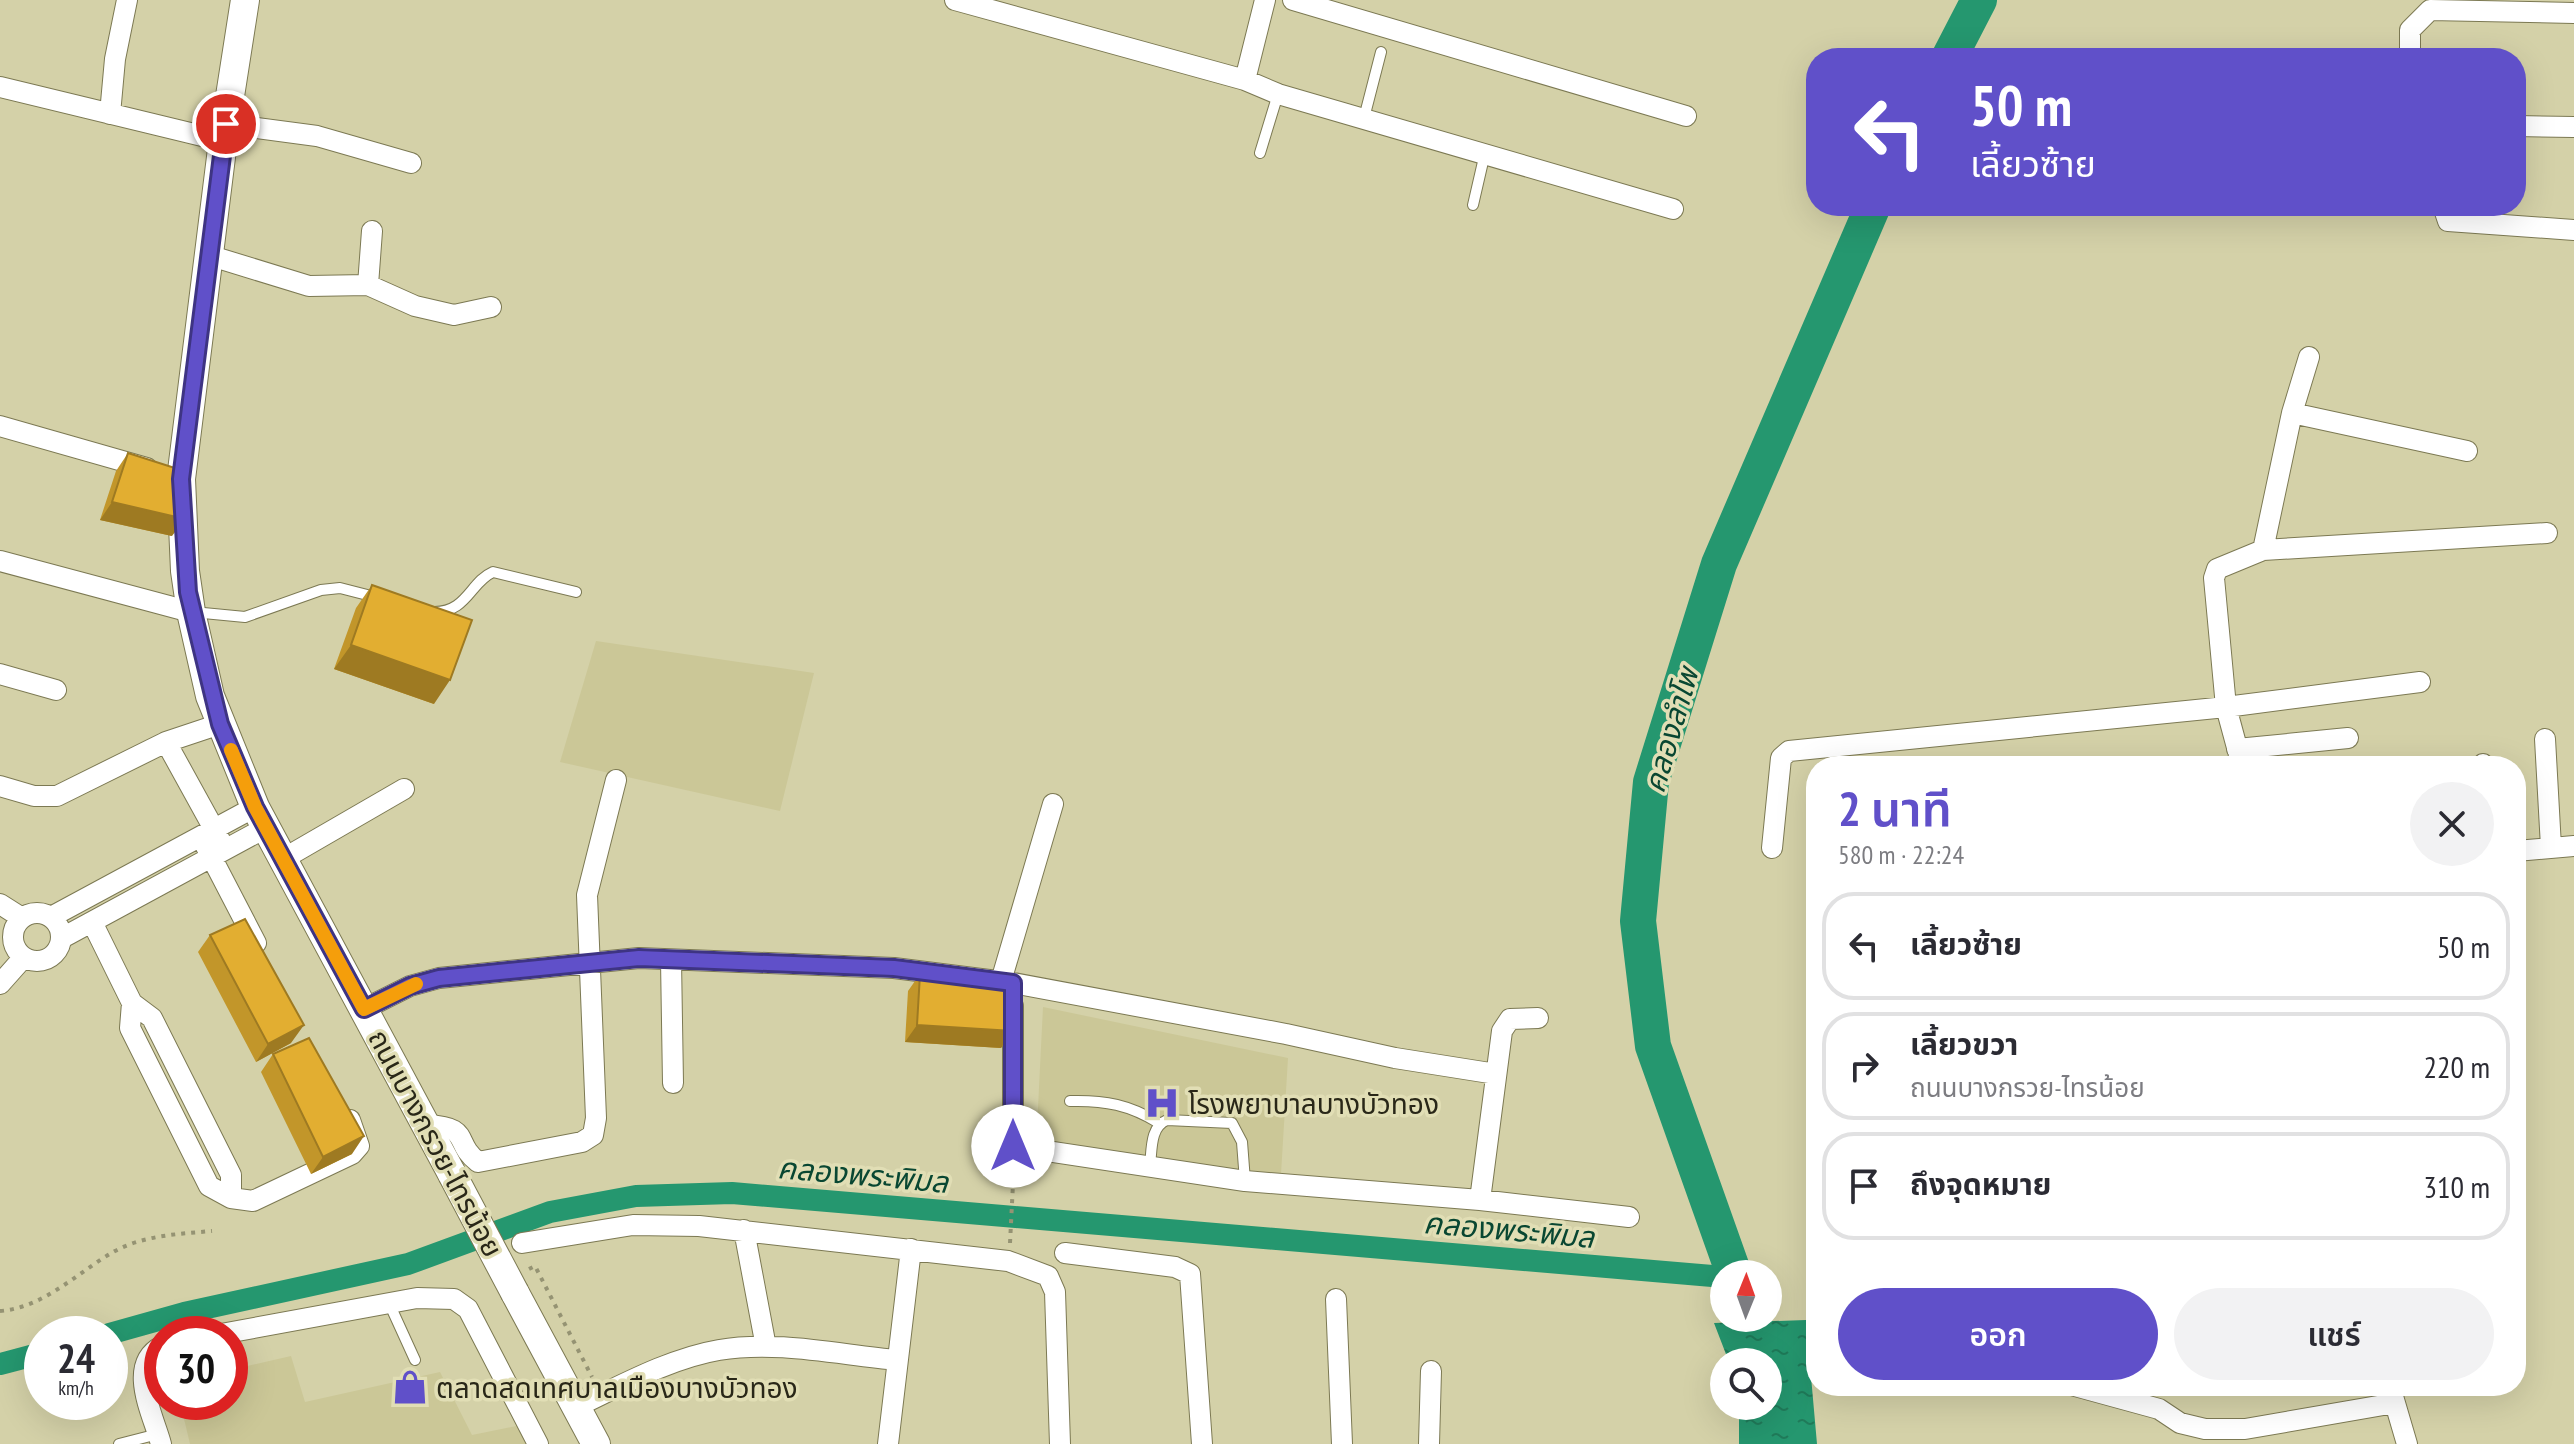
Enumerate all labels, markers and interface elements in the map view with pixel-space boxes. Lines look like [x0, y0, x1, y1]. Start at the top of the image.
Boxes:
text: 50 m [1970, 69, 2072, 141]
icon: left [1838, 80, 1942, 184]
pin [192, 90, 260, 158]
icon: arrive [204, 102, 248, 146]
text: เลี้ยวซ้าย [1970, 140, 2096, 187]
water label: คลองลำโพ [1634, 660, 1707, 797]
text: 2 นาที [1838, 777, 1952, 839]
button: close [2410, 782, 2494, 866]
text: 580 m · 22:24 [1838, 838, 1964, 871]
icon: left [1842, 924, 1886, 968]
text: เลี้ยวซ้าย [1910, 924, 2022, 963]
text: 50 m [2437, 927, 2490, 966]
street label: ถนนบางกรวย-ไทรน้อย [360, 1023, 512, 1263]
text: เลี้ยวขวา [1910, 1024, 2018, 1063]
icon: right [1842, 1044, 1886, 1088]
text: 220 m [2424, 1047, 2490, 1086]
text: ถนนบางกรวย-ไทรน้อย [1910, 1071, 2145, 1104]
hospital icon: โรงพยาบาลบางบัวทอง [1143, 1084, 1181, 1122]
place label: โรงพยาบาลบางบัวทอง [1188, 1085, 1439, 1122]
position arrow [971, 1104, 1055, 1188]
water label: คลองพระพิมล [776, 1147, 951, 1201]
icon: arrive [1842, 1164, 1886, 1208]
text: ถึงจุดหมาย [1910, 1164, 2051, 1203]
text: 310 m [2424, 1167, 2490, 1206]
water label: คลองพระพิมล [1422, 1202, 1597, 1256]
north arrow [1710, 1260, 1782, 1332]
map controls [1710, 1260, 1782, 1420]
button: ออก [1838, 1288, 2158, 1380]
button: แชร์ [2174, 1288, 2494, 1380]
speed limit sign: 30 [144, 1316, 248, 1420]
text: 24 [57, 1332, 95, 1384]
button: search [1710, 1348, 1782, 1420]
shop icon: ตลาดสดเทศบาลเมืองบางบัวทอง [391, 1368, 429, 1406]
place label: ตลาดสดเทศบาลเมืองบางบัวทอง [436, 1369, 798, 1406]
text: km/h [58, 1375, 94, 1401]

